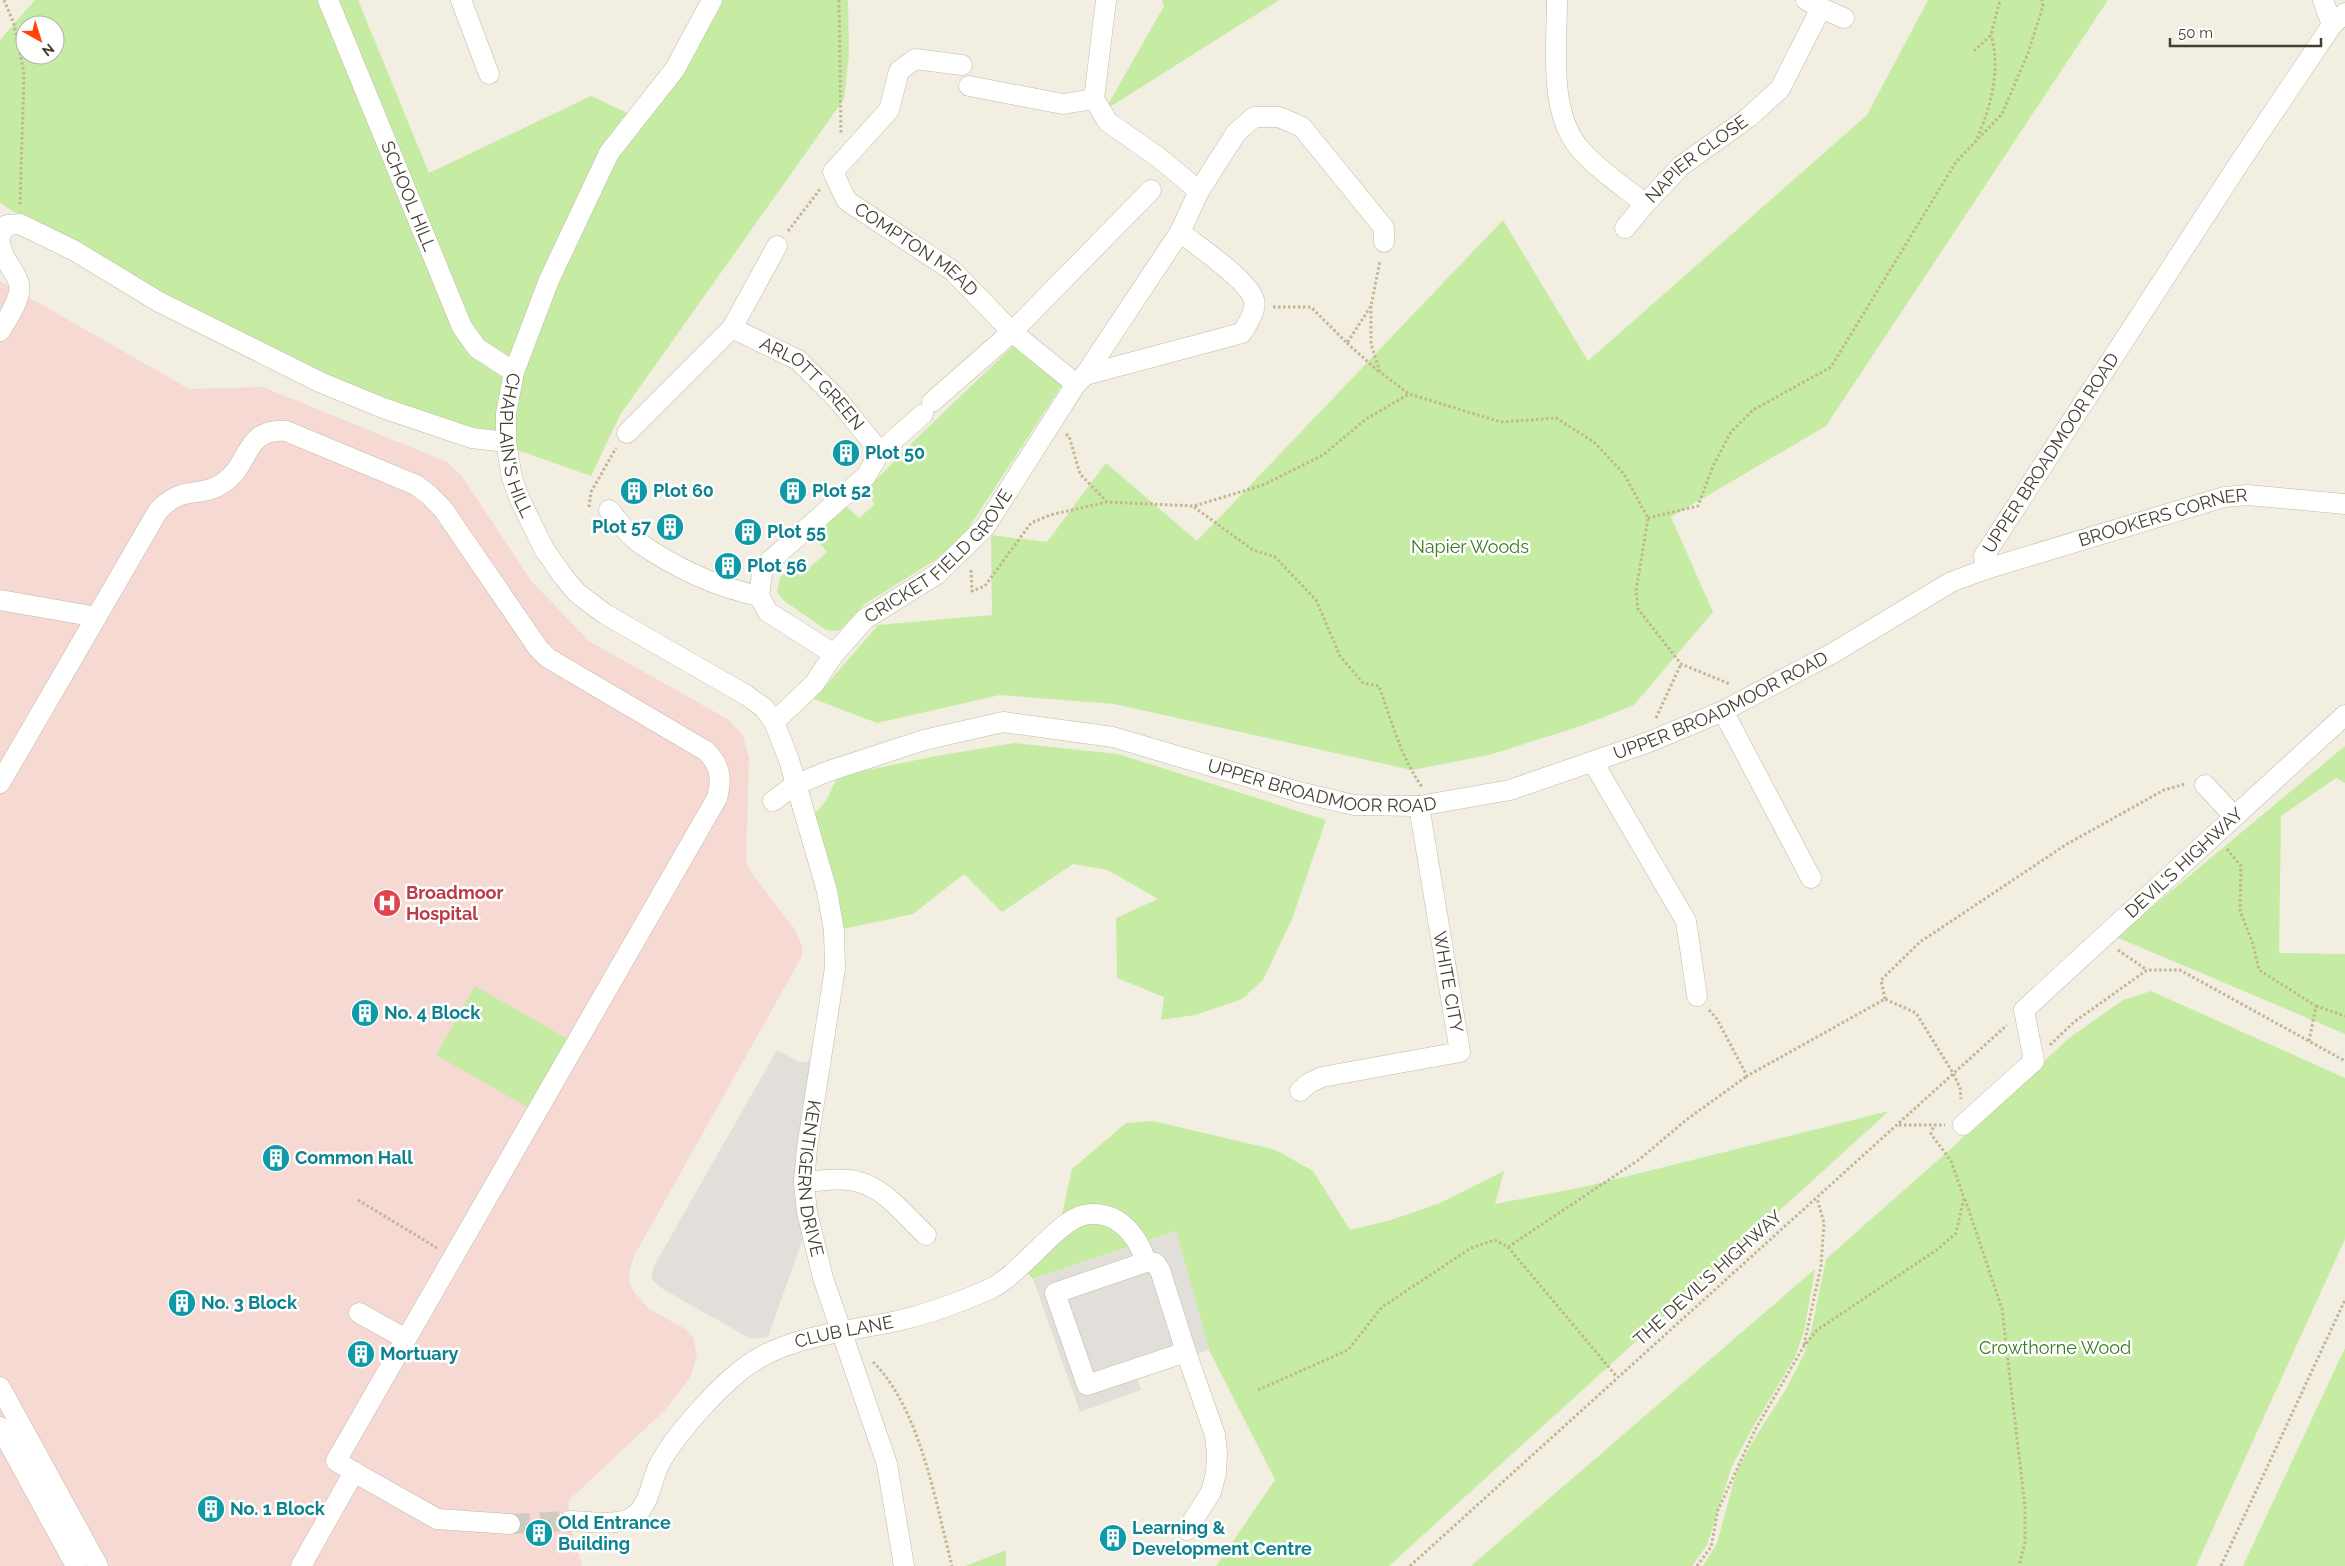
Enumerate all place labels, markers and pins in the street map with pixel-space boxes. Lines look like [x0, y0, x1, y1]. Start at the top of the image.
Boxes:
building icon: Plot 50 [831, 438, 861, 468]
place label: Plot 50 [865, 442, 925, 463]
building icon: Plot 60 [619, 476, 649, 506]
building icon: Plot 52 [778, 476, 808, 506]
place label: Plot 60 [653, 480, 714, 501]
place label: Plot 52 [812, 480, 871, 501]
building icon: Plot 57 [655, 512, 685, 542]
place label: Plot 57 [592, 516, 652, 537]
building icon: Plot 55 [733, 517, 763, 547]
place label: Plot 55 [767, 521, 826, 542]
building icon: Plot 56 [713, 551, 743, 581]
place label: Plot 56 [747, 555, 807, 576]
place label: Broadmoor Hospital [406, 882, 504, 924]
hospital icon: Broadmoor Hospital [372, 888, 402, 918]
building icon: No. 4 Block [350, 998, 380, 1028]
place label: No. 4 Block [384, 1002, 481, 1023]
building icon: Common Hall [261, 1143, 291, 1173]
place label: Common Hall [295, 1147, 413, 1168]
building icon: No. 3 Block [167, 1288, 197, 1318]
place label: No. 3 Block [201, 1292, 298, 1313]
building icon: Mortuary [346, 1339, 376, 1369]
place label: Mortuary [380, 1343, 459, 1364]
building icon: No. 1 Block [196, 1494, 226, 1524]
place label: No. 1 Block [230, 1498, 326, 1519]
place label: Old Entrance Building [558, 1512, 671, 1554]
place label: Learning & Development Centre [1132, 1517, 1312, 1559]
building icon: Old Entrance Building [524, 1518, 554, 1548]
building icon: Learning & Development Centre [1098, 1523, 1128, 1553]

